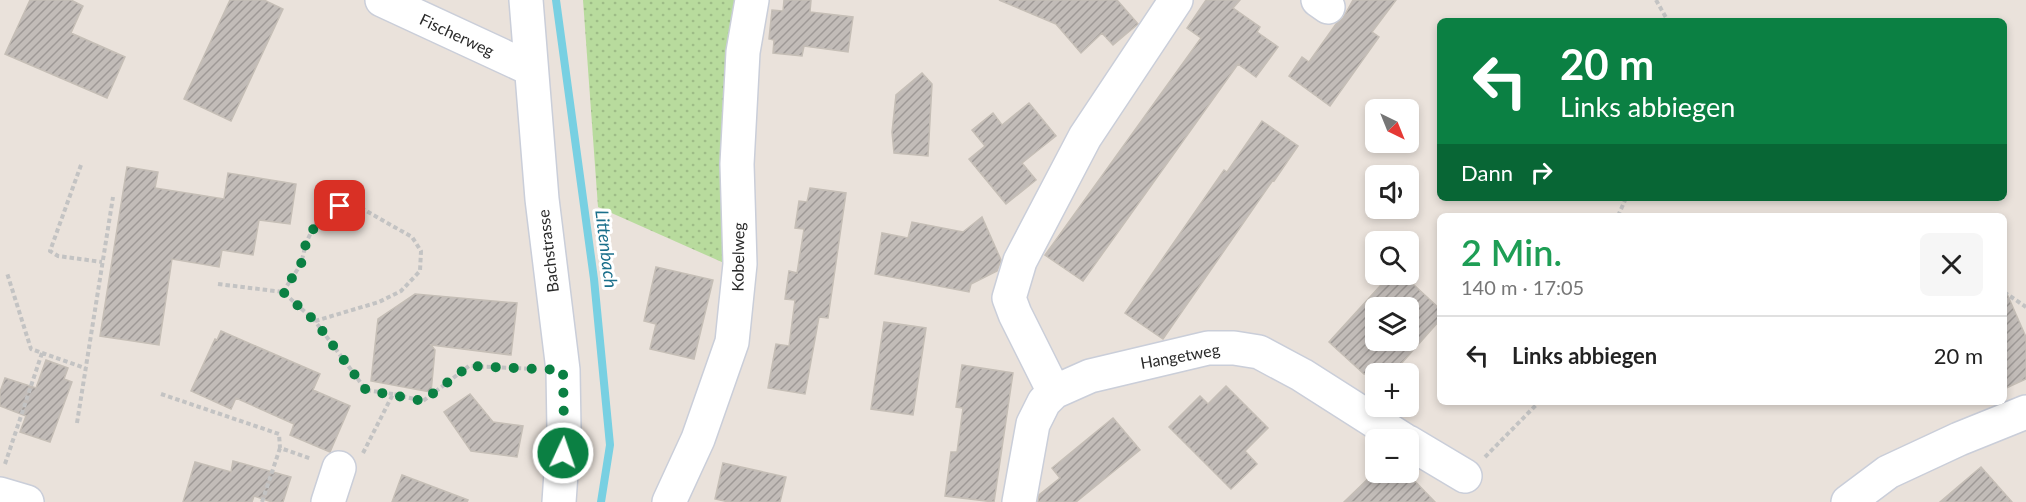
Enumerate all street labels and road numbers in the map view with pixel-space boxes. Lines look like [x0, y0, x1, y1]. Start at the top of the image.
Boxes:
street label: Fischerweg [417, 9, 497, 60]
street label: Bachstrasse [533, 209, 562, 294]
street label: Kobelweg [727, 222, 748, 292]
street label: Hangetweg [1139, 339, 1221, 372]

